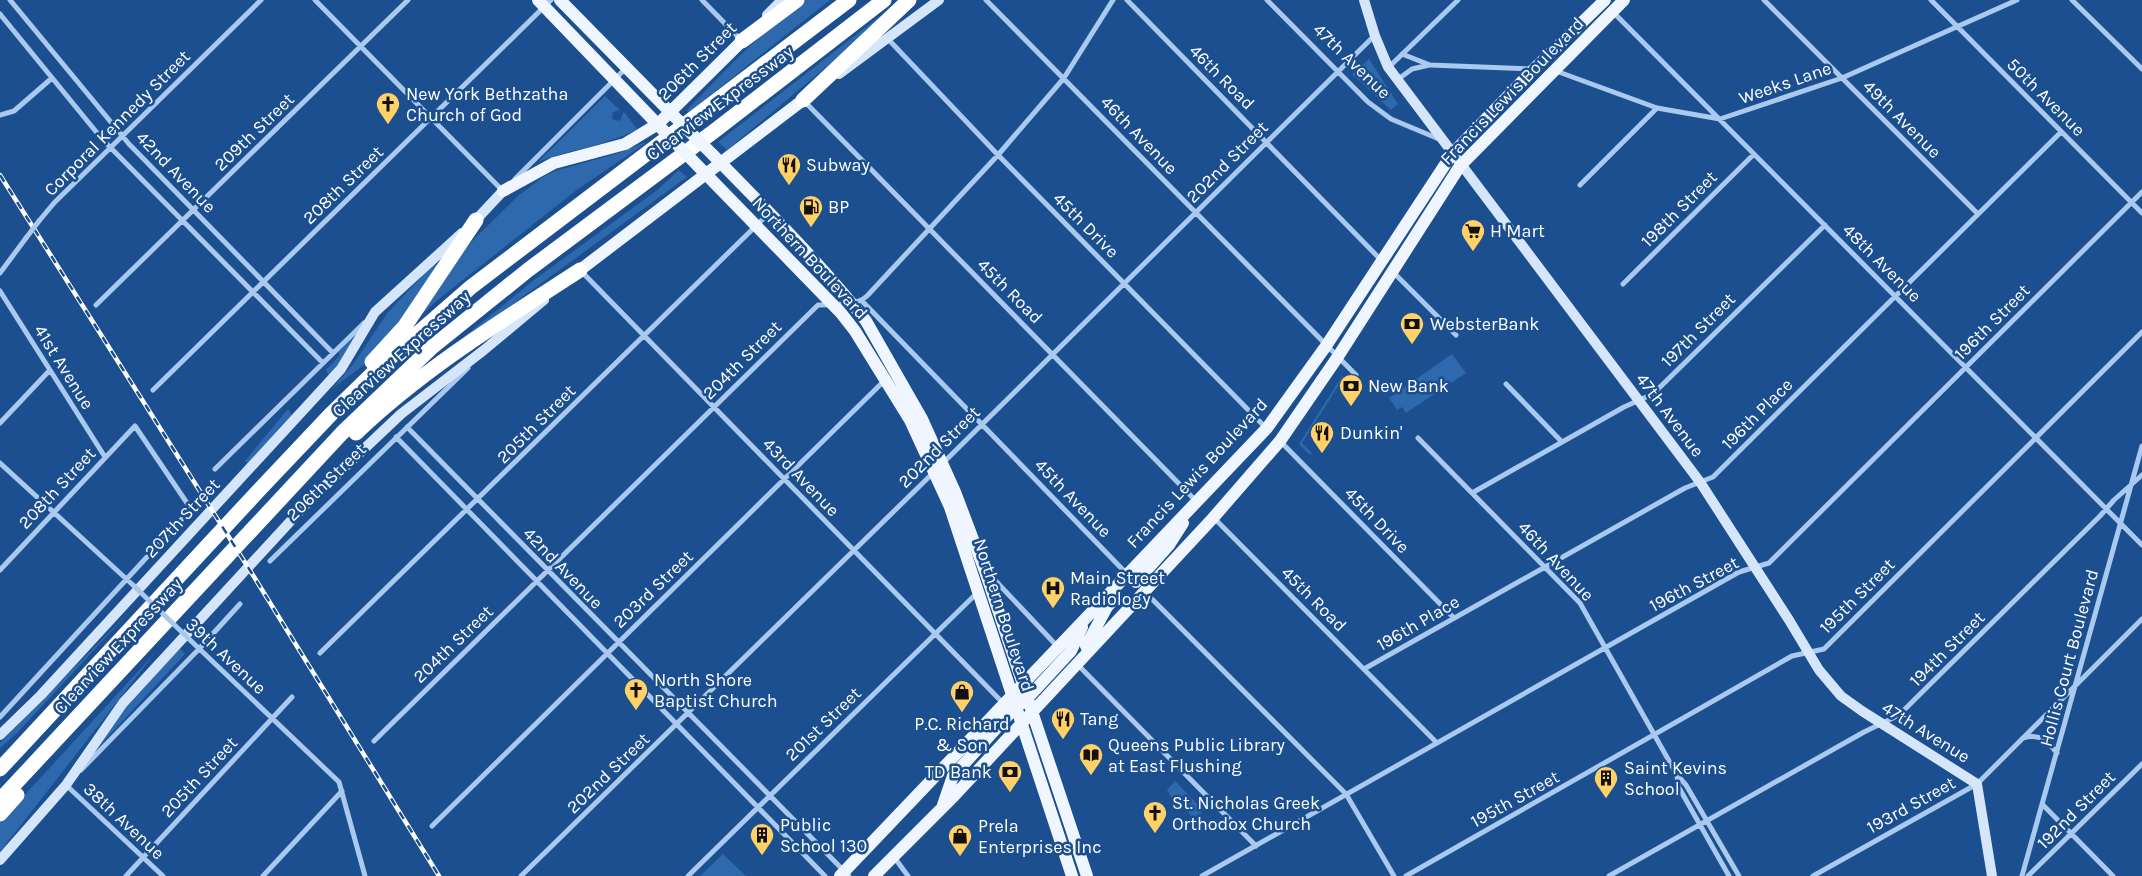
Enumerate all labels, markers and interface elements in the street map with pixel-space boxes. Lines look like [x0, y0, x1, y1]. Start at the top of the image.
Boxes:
street label: Francis Lewis Boulevard [1436, 12, 1588, 170]
street label: 206th Street [653, 17, 741, 105]
street label: 47th Avenue [1309, 18, 1395, 104]
street label: Clearview Expressway [642, 40, 798, 166]
street label: 46th Road [1185, 40, 1259, 114]
street label: Corporal Kennedy Street [39, 45, 195, 201]
street label: 50th Avenue [2002, 53, 2090, 141]
street label: Weeks Lane [1736, 57, 1834, 109]
street label: 49th Avenue [1858, 75, 1946, 163]
place label: New York Bethzatha Church of God [406, 83, 568, 126]
street label: 209th Street [209, 88, 299, 176]
church icon: New York Bethzatha Church of God [375, 91, 401, 125]
street label: 46th Avenue [1096, 91, 1182, 179]
street label: 202nd Street [1181, 116, 1273, 208]
street label: 42nd Avenue [131, 126, 221, 218]
street label: 208th Street [298, 141, 388, 229]
restaurant icon: Subway [776, 152, 802, 186]
place label: Subway [806, 154, 870, 176]
street label: 198th Street [1636, 166, 1722, 252]
street label: 45th Drive [1048, 187, 1124, 263]
street label: Northern Boulevard [748, 192, 872, 324]
fuel station icon: BP [798, 194, 824, 228]
place label: BP [828, 196, 849, 218]
supermarket icon: H Mart [1460, 218, 1486, 252]
street label: 48th Avenue [1838, 219, 1926, 307]
place label: H Mart [1490, 220, 1545, 242]
street label: 45th Road [973, 254, 1047, 328]
street label: 196th Street [1950, 279, 2035, 364]
street label: Clearview Expressway [327, 286, 475, 422]
street label: 197th Street [1656, 288, 1740, 372]
bank icon: WebsterBank [1399, 311, 1425, 345]
place label: WebsterBank [1430, 313, 1540, 335]
street label: 204th Street [698, 316, 786, 404]
street label: 41st Avenue [29, 321, 99, 413]
street label: 47th Avenue [1631, 369, 1709, 461]
bank icon: New Bank [1338, 373, 1364, 407]
street label: 196th Place [1717, 374, 1797, 454]
place label: New Bank [1368, 375, 1449, 397]
street label: 205th Street [492, 380, 580, 468]
street label: Francis Lewis Boulevard [1122, 393, 1272, 553]
street label: 202nd Street [893, 401, 985, 493]
restaurant icon: Dunkin' [1309, 420, 1335, 454]
place label: Dunkin' [1340, 422, 1402, 444]
street label: 43rd Avenue [758, 433, 844, 521]
street label: 206th Street [281, 438, 371, 526]
street label: 208th Street [14, 442, 100, 533]
street label: 45th Avenue [1030, 454, 1116, 542]
street label: 207th Street [140, 473, 225, 562]
street label: 45th Drive [1340, 482, 1414, 558]
street label: 46th Avenue [1513, 516, 1599, 606]
street label: 42nd Avenue [518, 522, 608, 614]
street label: Northern Boulevard [969, 536, 1039, 694]
street label: 203rd Street [608, 545, 698, 633]
street label: 196th Street [1646, 551, 1743, 617]
street label: 195th Street [1815, 553, 1900, 638]
street label: 45th Road [1277, 562, 1351, 636]
place label: Main Street Radiology [1070, 567, 1165, 610]
street label: Hollis Court Boulevard [2035, 567, 2103, 749]
street label: Clearview Expressway [49, 573, 187, 719]
hospital icon: Main Street Radiology [1040, 575, 1066, 609]
street label: 196th Place [1373, 590, 1463, 656]
street label: 204th Street [408, 600, 498, 688]
street label: 194th Street [1905, 606, 1990, 691]
street label: 39th Avenue [181, 613, 271, 699]
place label: North Shore Baptist Church [654, 669, 778, 712]
church icon: North Shore Baptist Church [623, 677, 649, 711]
shop icon: P.C. Richard & Son [949, 679, 975, 713]
street label: 201st Street [780, 682, 866, 766]
street label: 47th Avenue [1878, 696, 1974, 768]
restaurant icon: Tang [1050, 706, 1076, 740]
place label: Tang [1080, 708, 1118, 730]
place label: P.C. Richard & Son [914, 713, 1010, 756]
street label: 202nd Street [562, 728, 654, 818]
street label: 205th Street [156, 732, 242, 822]
place label: Queens Public Library at East Flushing [1108, 734, 1286, 777]
library icon: Queens Public Library at East Flushing [1078, 742, 1104, 776]
place label: Saint Kevins School [1624, 757, 1727, 800]
bank icon: TD Bank [997, 759, 1023, 793]
place label: TD Bank [925, 761, 992, 783]
building icon: Saint Kevins School [1593, 765, 1619, 799]
street label: 195th Street [1467, 766, 1563, 832]
street label: 192nd Street [2032, 766, 2120, 854]
street label: 193rd Street [1863, 772, 1959, 838]
street label: 38th Avenue [79, 778, 169, 864]
place label: St. Nicholas Greek Orthodox Church [1172, 792, 1320, 835]
church icon: St. Nicholas Greek Orthodox Church [1142, 800, 1168, 834]
place label: Public School 130 [780, 814, 867, 857]
place label: Prela Enterprises Inc [978, 815, 1102, 858]
building icon: Public School 130 [749, 822, 775, 856]
shop icon: Prela Enterprises Inc [947, 823, 973, 857]

